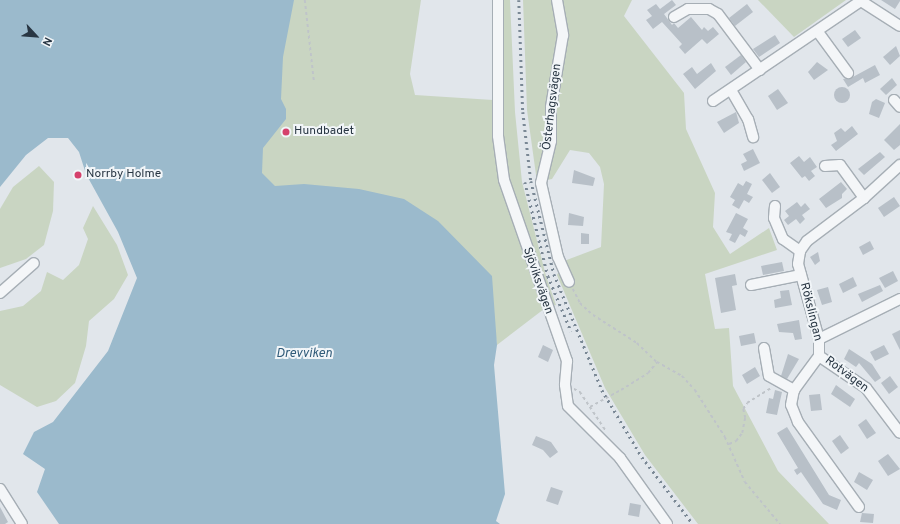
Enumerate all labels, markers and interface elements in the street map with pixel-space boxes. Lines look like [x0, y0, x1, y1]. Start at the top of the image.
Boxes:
north arrow [16, 16, 56, 56]
text: N [39, 35, 55, 48]
street label: Österhagsvägen [541, 63, 565, 151]
place label: Hundbadet [294, 125, 354, 139]
marker: Hundbadet [281, 127, 291, 137]
place label: Norrby Holme [86, 168, 161, 182]
marker: Norrby Holme [73, 170, 83, 180]
street label: Sjöviksvägen [519, 246, 555, 316]
street label: Rökslingan [796, 281, 824, 343]
water label: Drevviken [276, 346, 332, 362]
street label: Rotvägen [821, 354, 871, 396]

